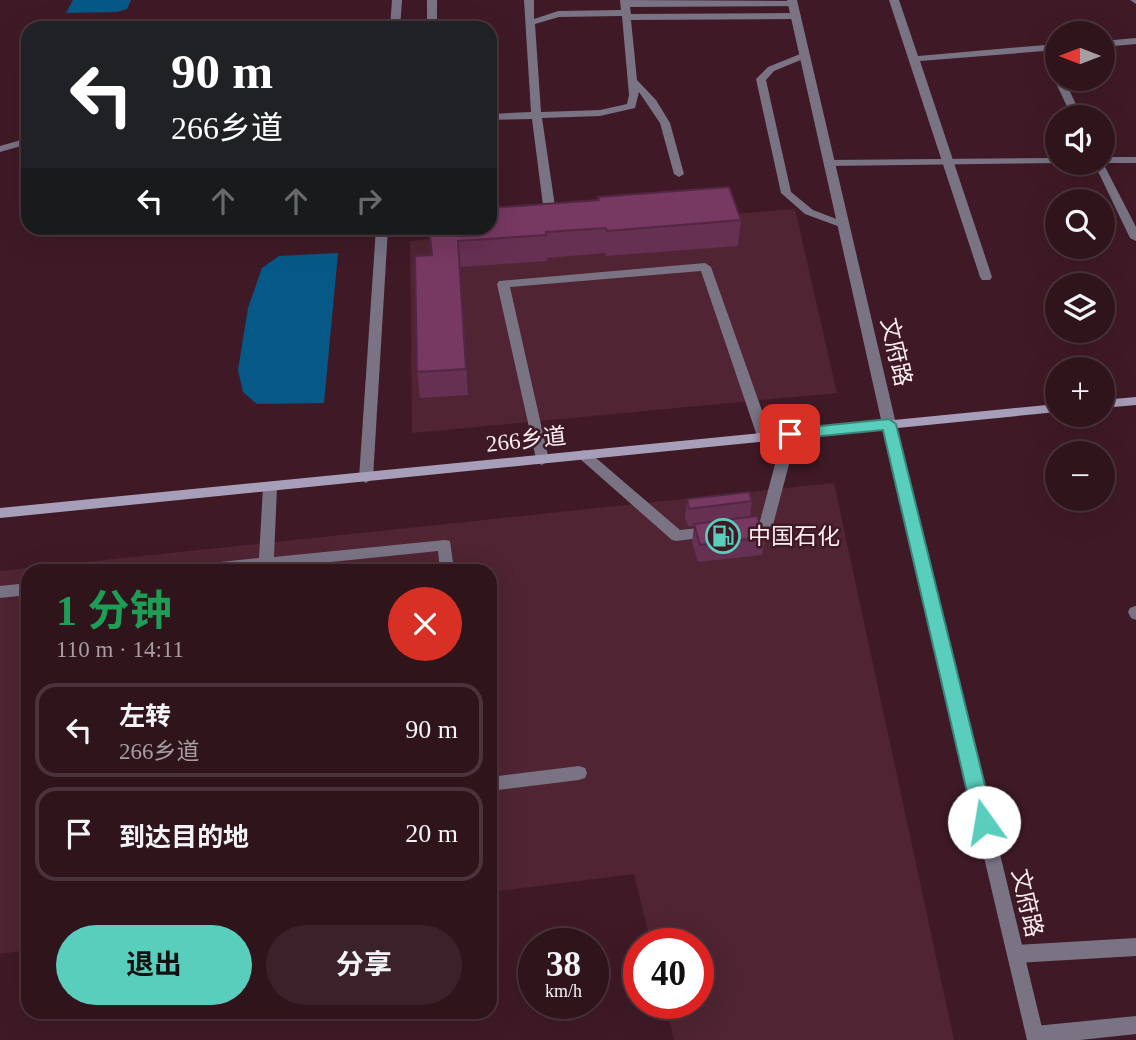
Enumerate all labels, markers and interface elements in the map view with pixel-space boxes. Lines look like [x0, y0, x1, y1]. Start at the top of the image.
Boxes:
north arrow [1045, 21, 1115, 91]
map controls [1045, 21, 1115, 511]
text: 90 m [171, 44, 273, 99]
icon: left [56, 49, 147, 140]
button: sound [1045, 105, 1115, 175]
text: 266乡道 [171, 110, 283, 146]
icon: left [131, 182, 169, 220]
icon: ahead [204, 182, 242, 220]
icon: ahead [277, 182, 315, 220]
icon: right [350, 182, 388, 220]
button: search [1045, 189, 1115, 259]
button: layers [1045, 273, 1115, 343]
street label: 文府路 [876, 316, 916, 388]
button: + [1045, 357, 1115, 427]
pin [760, 404, 820, 464]
icon: arrive [771, 415, 809, 453]
street label: 266乡道 [485, 423, 567, 457]
button: − [1045, 441, 1115, 511]
fuel station icon: 中国石化 [704, 517, 742, 555]
place label: 中国石化 [748, 524, 840, 549]
button: close [388, 587, 462, 661]
text: 1 分钟 [56, 588, 172, 634]
text: 110 m · 14:11 [56, 637, 184, 662]
text: 左转 [119, 702, 171, 731]
icon: left [60, 711, 98, 749]
text: 90 m [405, 715, 458, 744]
text: 266乡道 [119, 739, 200, 764]
position arrow [947, 785, 1021, 859]
icon: arrive [60, 815, 98, 853]
text: 20 m [405, 819, 458, 848]
text: 到达目的地 [119, 823, 249, 852]
street label: 文府路 [1007, 867, 1047, 939]
button: 退出 [56, 925, 252, 1005]
button: 分享 [266, 925, 462, 1005]
speed limit sign: 40 [623, 928, 714, 1019]
text: 38 [546, 945, 581, 984]
text: km/h [545, 981, 582, 1001]

